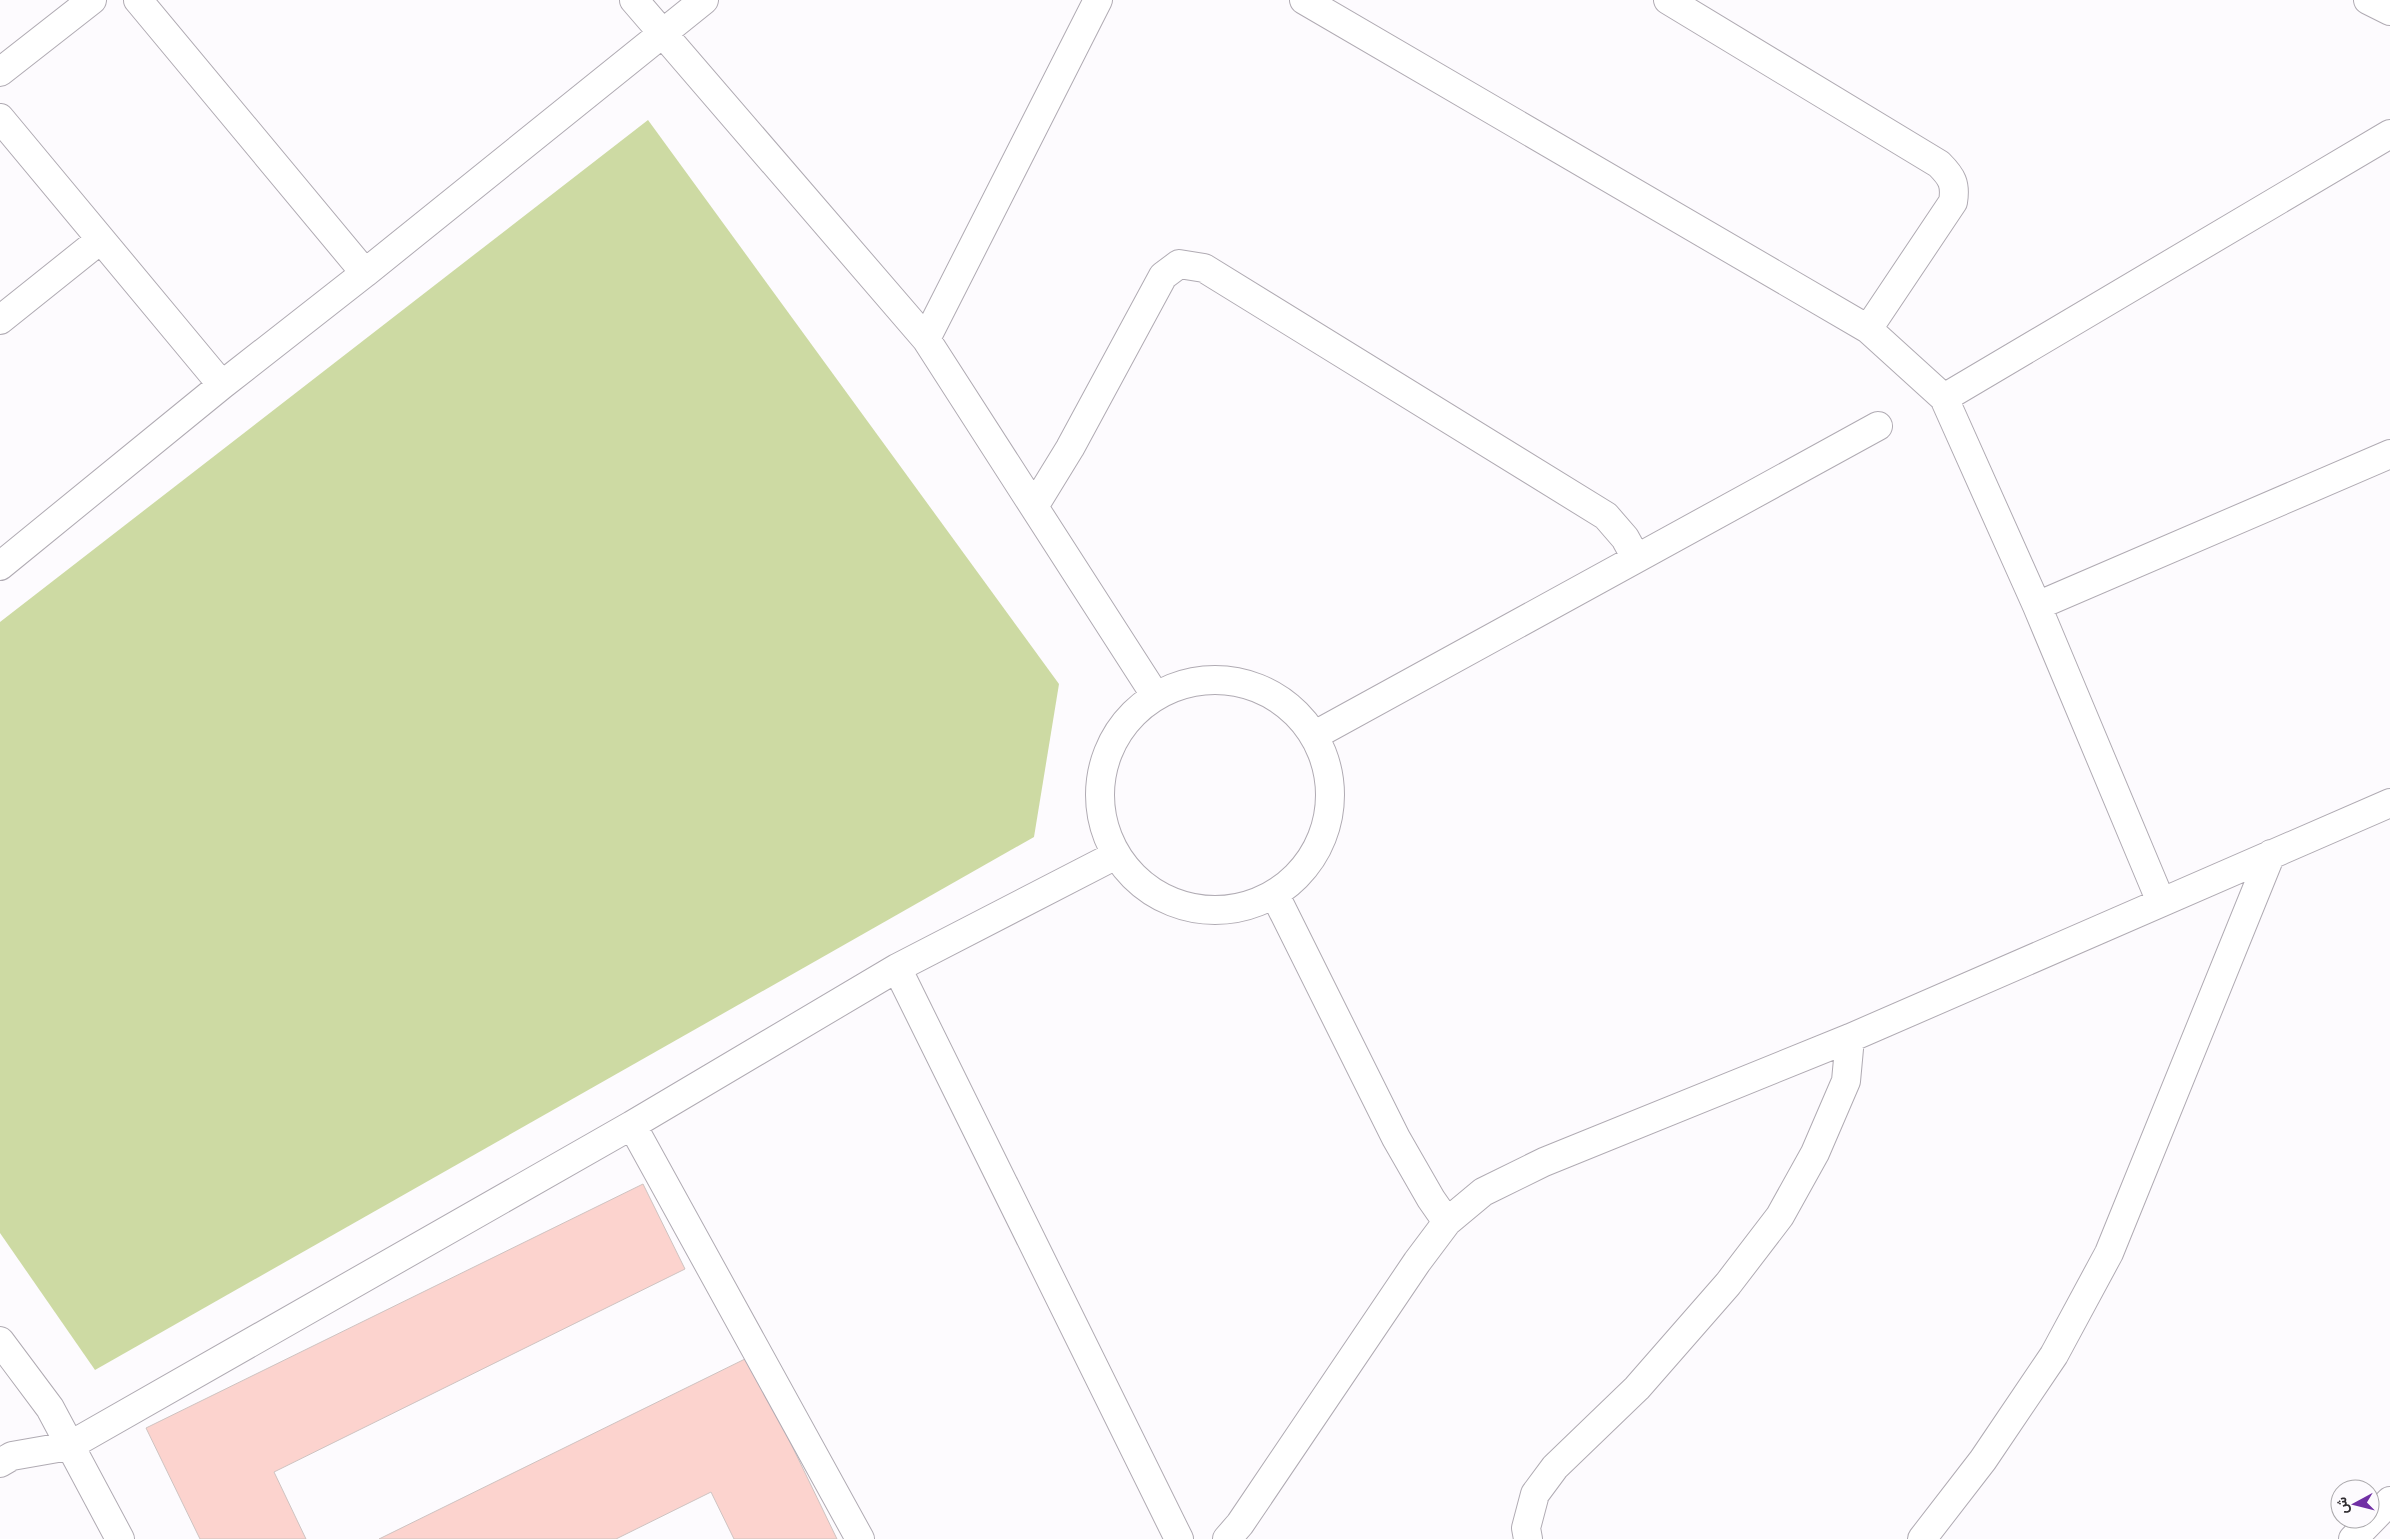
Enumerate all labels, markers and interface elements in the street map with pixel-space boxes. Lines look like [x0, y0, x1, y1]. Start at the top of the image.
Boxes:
north arrow [2330, 1479, 2380, 1529]
text: ش [2334, 1496, 2352, 1515]

